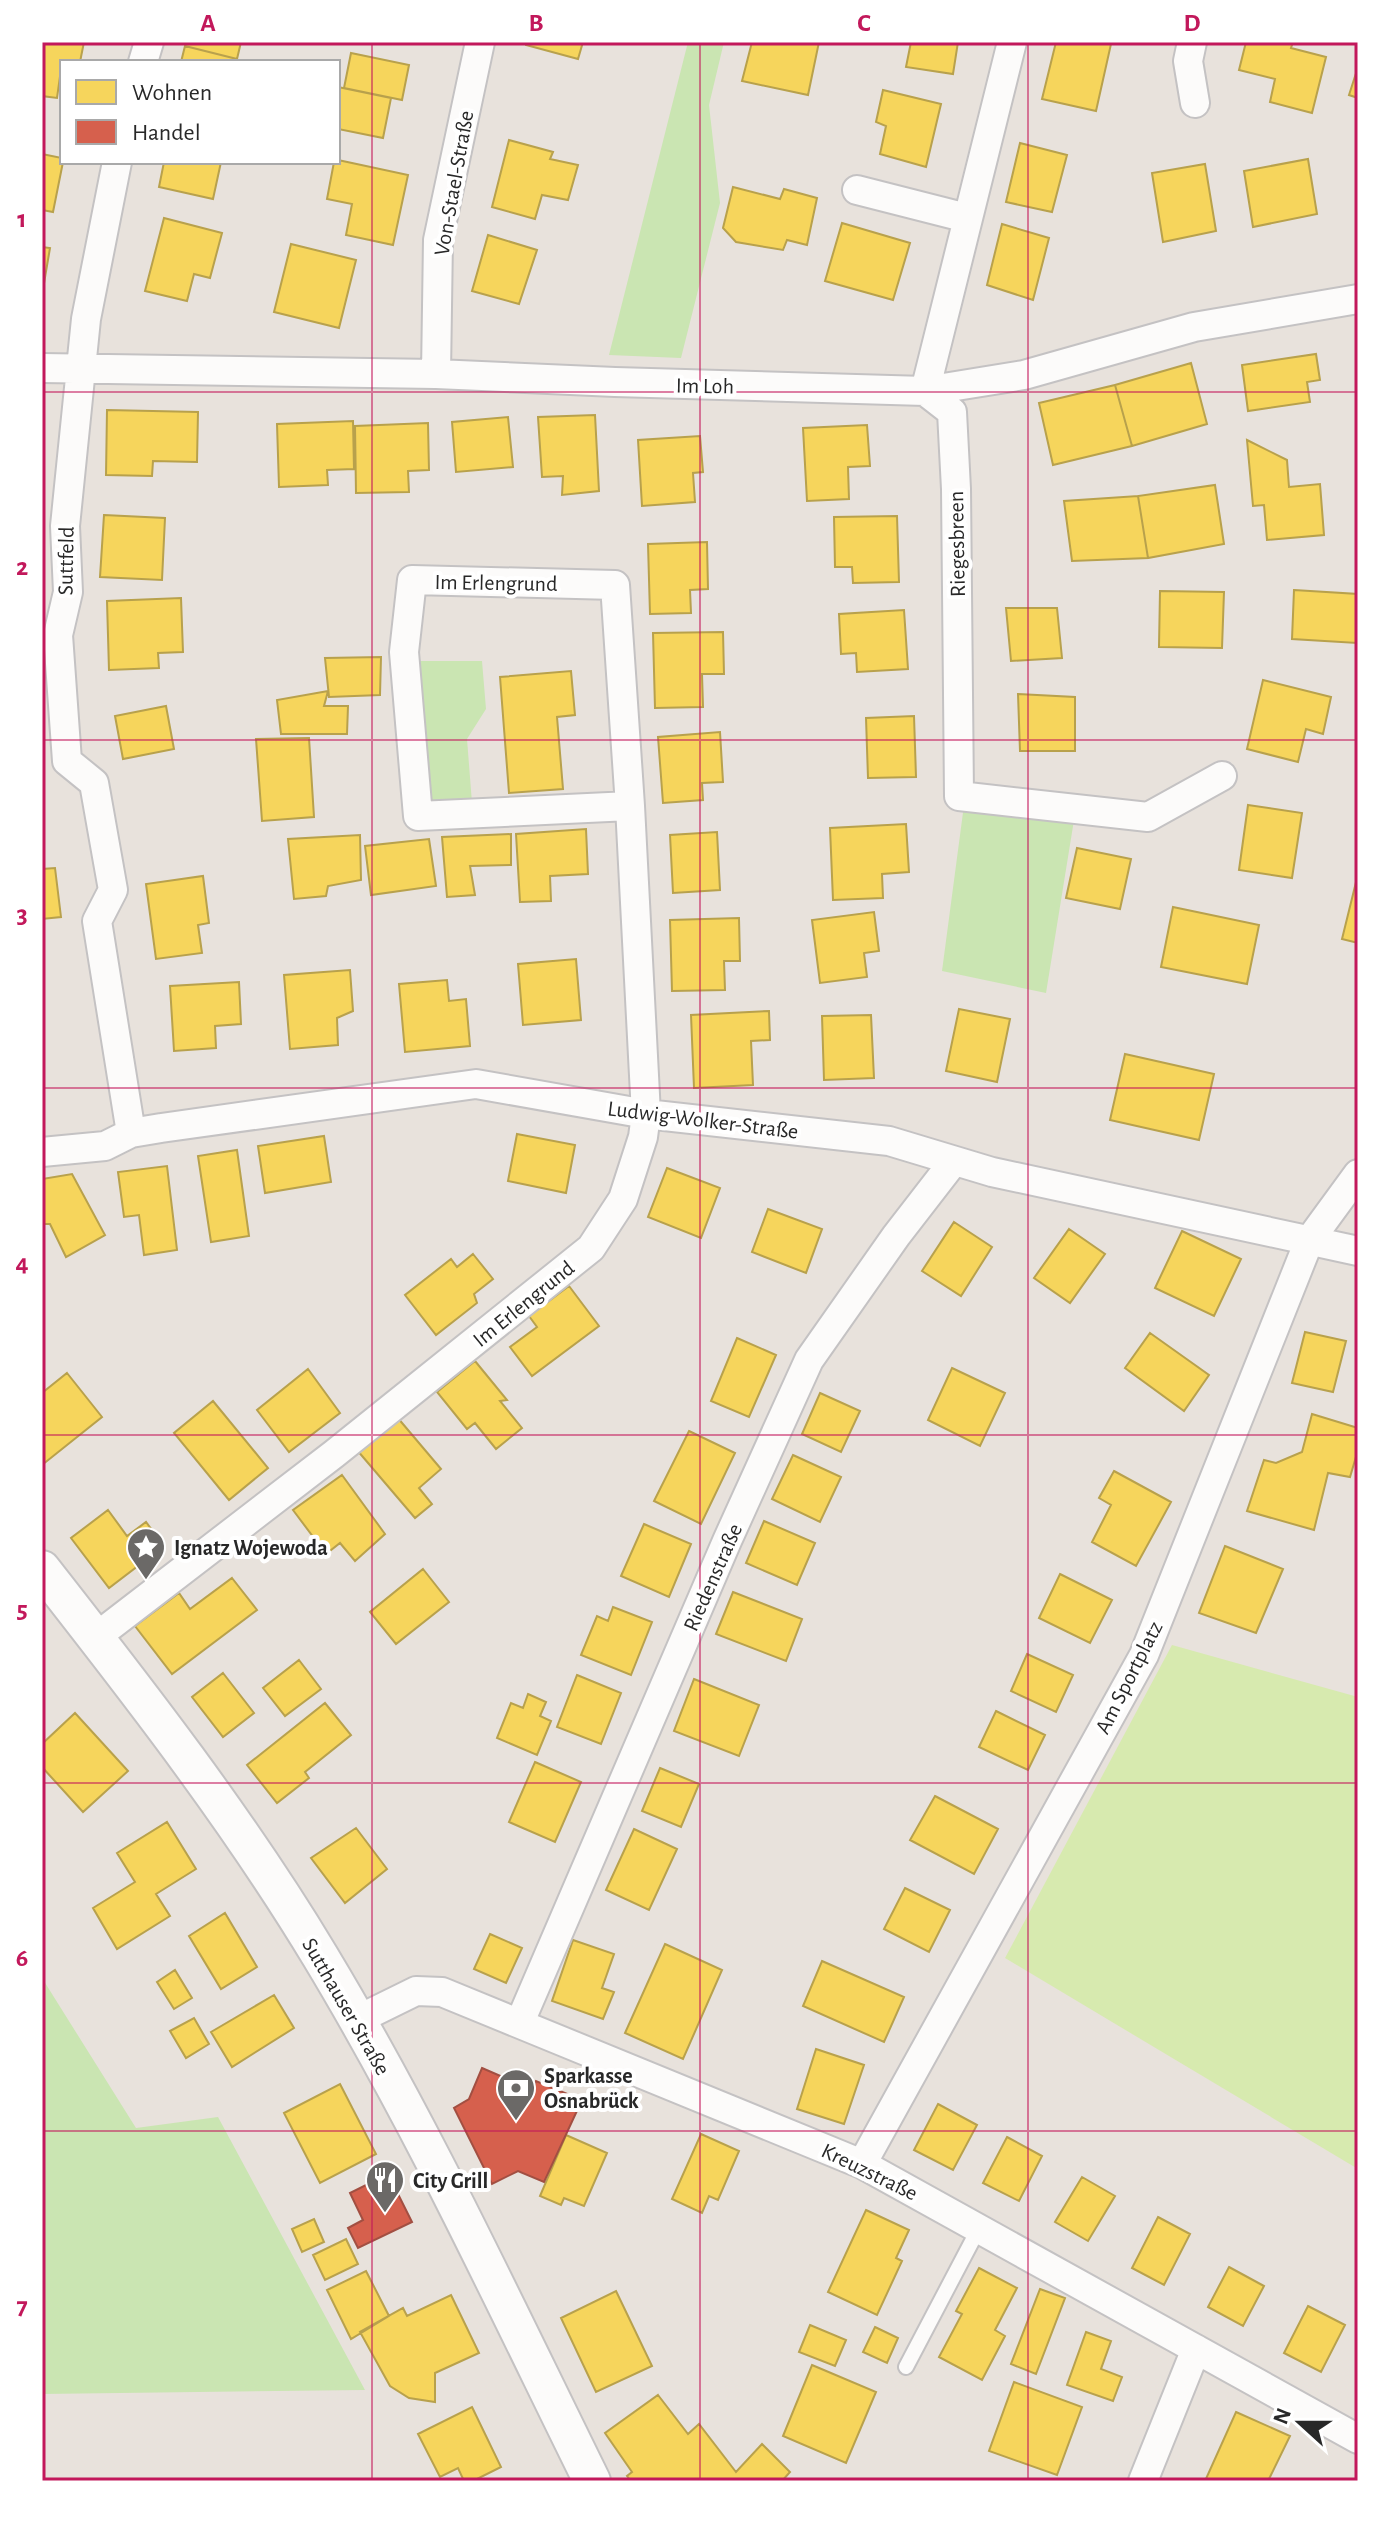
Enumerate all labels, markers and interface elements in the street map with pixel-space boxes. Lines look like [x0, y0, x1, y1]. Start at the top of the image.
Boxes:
text: A [200, 10, 216, 36]
text: B [528, 10, 544, 36]
text: C [857, 10, 871, 36]
text: D [1183, 10, 1201, 36]
legend [60, 60, 340, 164]
text: Wohnen [132, 81, 212, 105]
street label: Von-Stael-Straße [430, 109, 478, 257]
text: Handel [132, 121, 201, 145]
text: 1 [17, 206, 27, 232]
street label: Im Loh [676, 374, 734, 398]
street label: Riegesbreen [945, 491, 969, 597]
street label: Suttfeld [54, 526, 78, 596]
text: 2 [16, 554, 28, 580]
street label: Im Erlengrund [434, 571, 558, 595]
text: 3 [16, 902, 28, 928]
street label: Ludwig-Wolker-Straße [606, 1097, 800, 1143]
text: 4 [15, 1250, 29, 1276]
street label: Im Erlengrund [469, 1257, 578, 1351]
street label: Riedenstraße [679, 1520, 746, 1634]
place icon: Ignatz Wojewoda [125, 1526, 167, 1581]
place label: Ignatz Wojewoda [174, 1537, 328, 1560]
text: 5 [16, 1597, 28, 1623]
street label: Am Sportplatz [1091, 1618, 1167, 1737]
street label: Sutthauser Straße [298, 1934, 394, 2079]
text: 6 [16, 1945, 28, 1971]
place label: Sparkasse Osnabrück [544, 2065, 639, 2112]
bank icon: Sparkasse Osnabrück [495, 2067, 537, 2122]
street label: Kreuzstraße [818, 2139, 921, 2205]
restaurant icon: City Grill [364, 2159, 406, 2214]
place label: City Grill [413, 2170, 488, 2193]
text: 7 [16, 2293, 28, 2319]
north arrow [1260, 2383, 1340, 2463]
text: N [1269, 2405, 1295, 2427]

